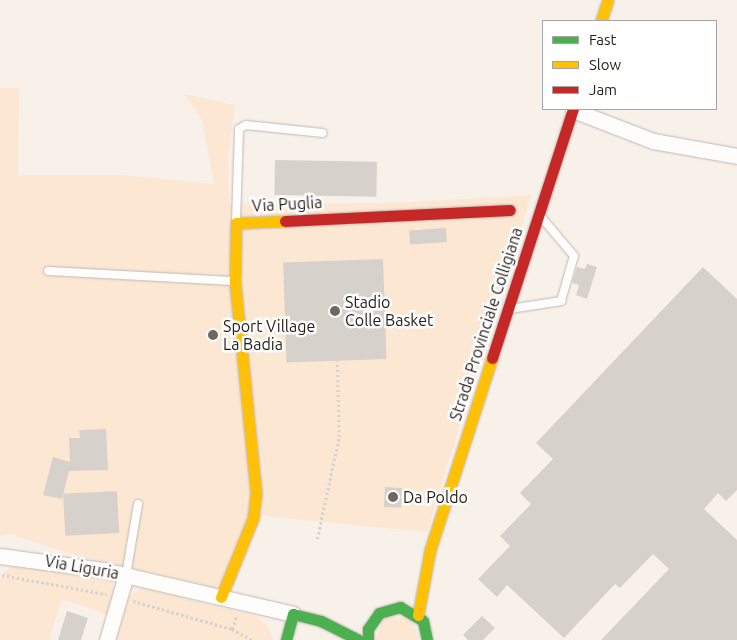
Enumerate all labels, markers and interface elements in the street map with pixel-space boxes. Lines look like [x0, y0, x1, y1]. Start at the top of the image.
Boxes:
legend [542, 20, 717, 110]
text: Fast [589, 31, 616, 48]
text: Slow [589, 56, 621, 73]
text: Jam [589, 81, 617, 98]
street label: Via Puglia [251, 193, 323, 215]
street label: Strada Provinciale Colligiana [446, 225, 526, 423]
place label: Stadio Colle Basket [345, 292, 433, 330]
marker: Stadio Colle Basket [329, 305, 341, 317]
place label: Sport Village La Badia [223, 316, 315, 354]
marker: Sport Village La Badia [207, 329, 219, 341]
place label: Da Poldo [403, 487, 468, 507]
marker: Da Poldo [387, 491, 399, 503]
street label: Via Liguria [43, 551, 121, 583]

